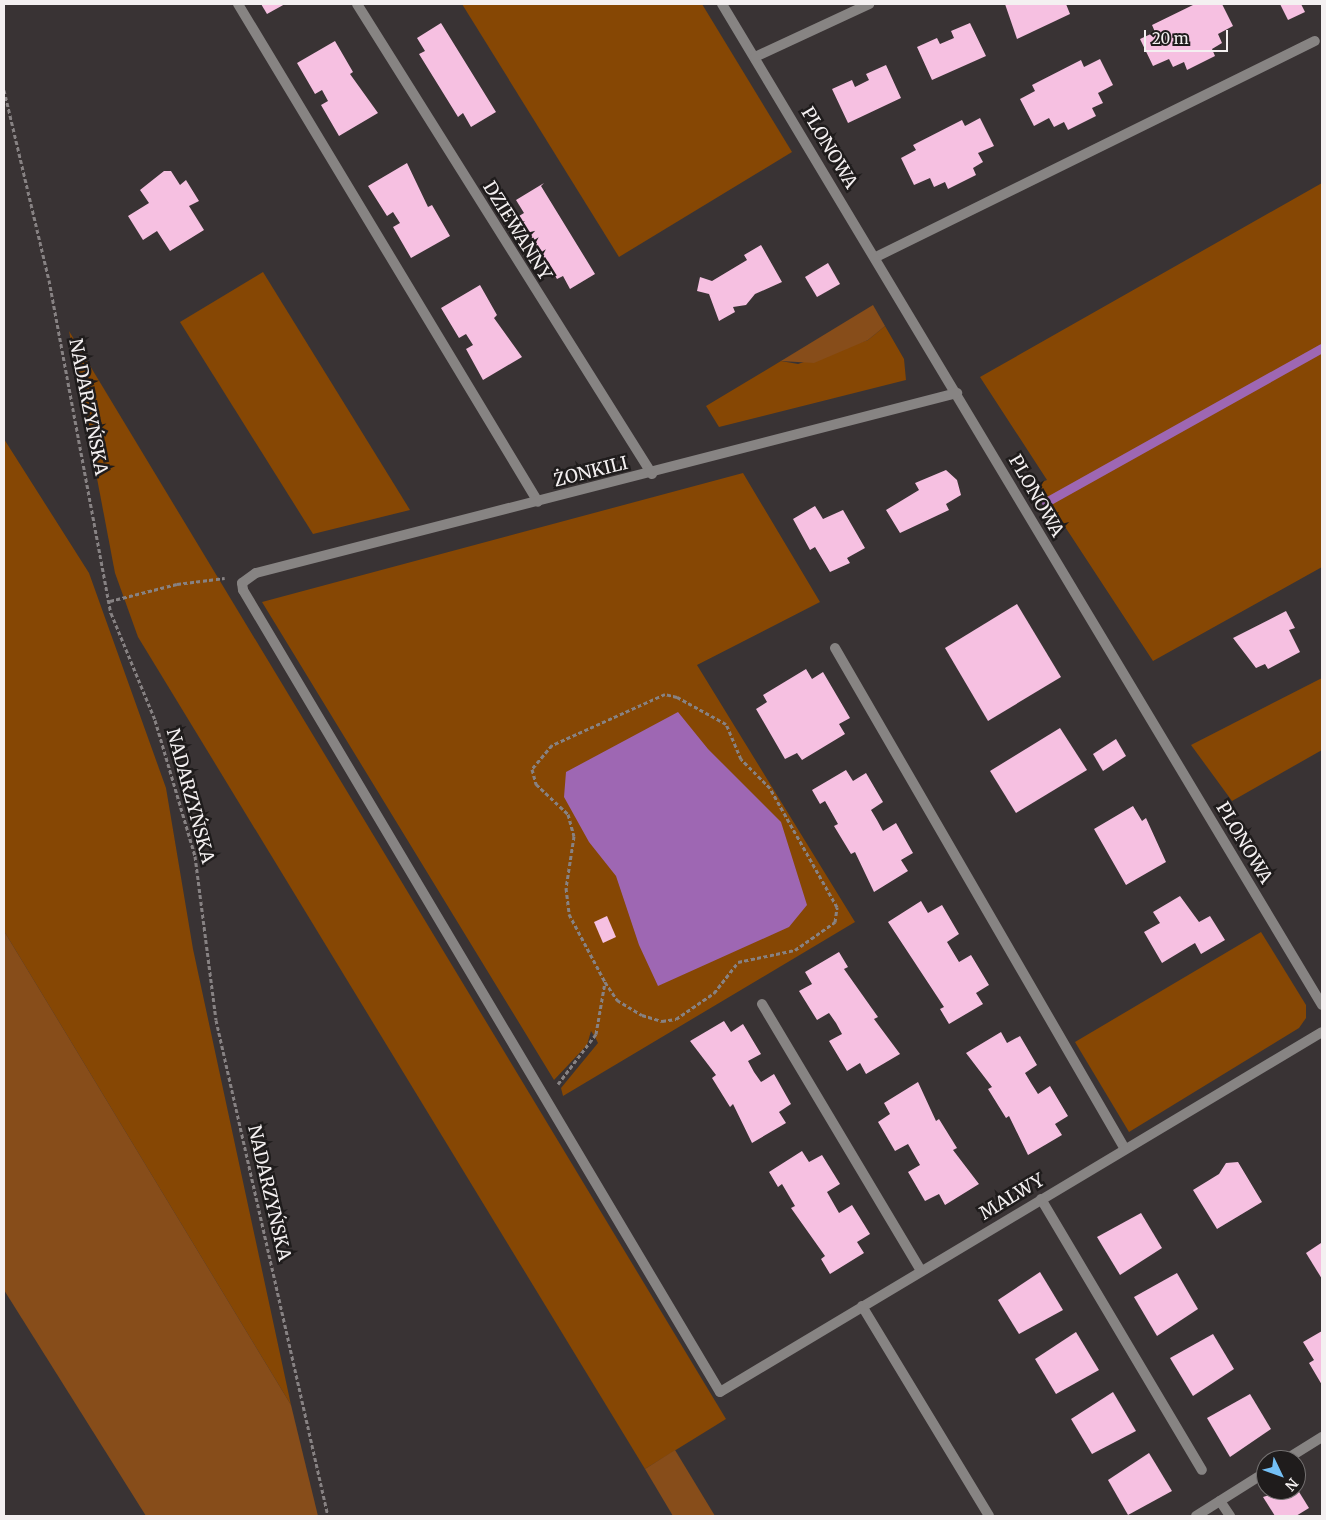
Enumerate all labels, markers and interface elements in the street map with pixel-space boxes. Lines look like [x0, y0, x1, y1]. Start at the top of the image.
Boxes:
scale bar [1146, 20, 1230, 52]
text: 20 m [1152, 29, 1189, 48]
street label: PLONOWA [796, 103, 862, 193]
street label: DZIEWANNY [478, 178, 556, 284]
street label: NADARZYŃSKA [64, 337, 112, 477]
street label: PLONOWA [1004, 451, 1068, 541]
street label: ŻONKILI [552, 452, 630, 492]
street label: NADARZYŃSKA [162, 726, 218, 866]
street label: PLONOWA [1211, 798, 1277, 888]
street label: NADARZYŃSKA [243, 1123, 295, 1263]
street label: MALWY [976, 1169, 1048, 1225]
north arrow [1256, 1450, 1306, 1500]
text: N [1281, 1474, 1302, 1495]

